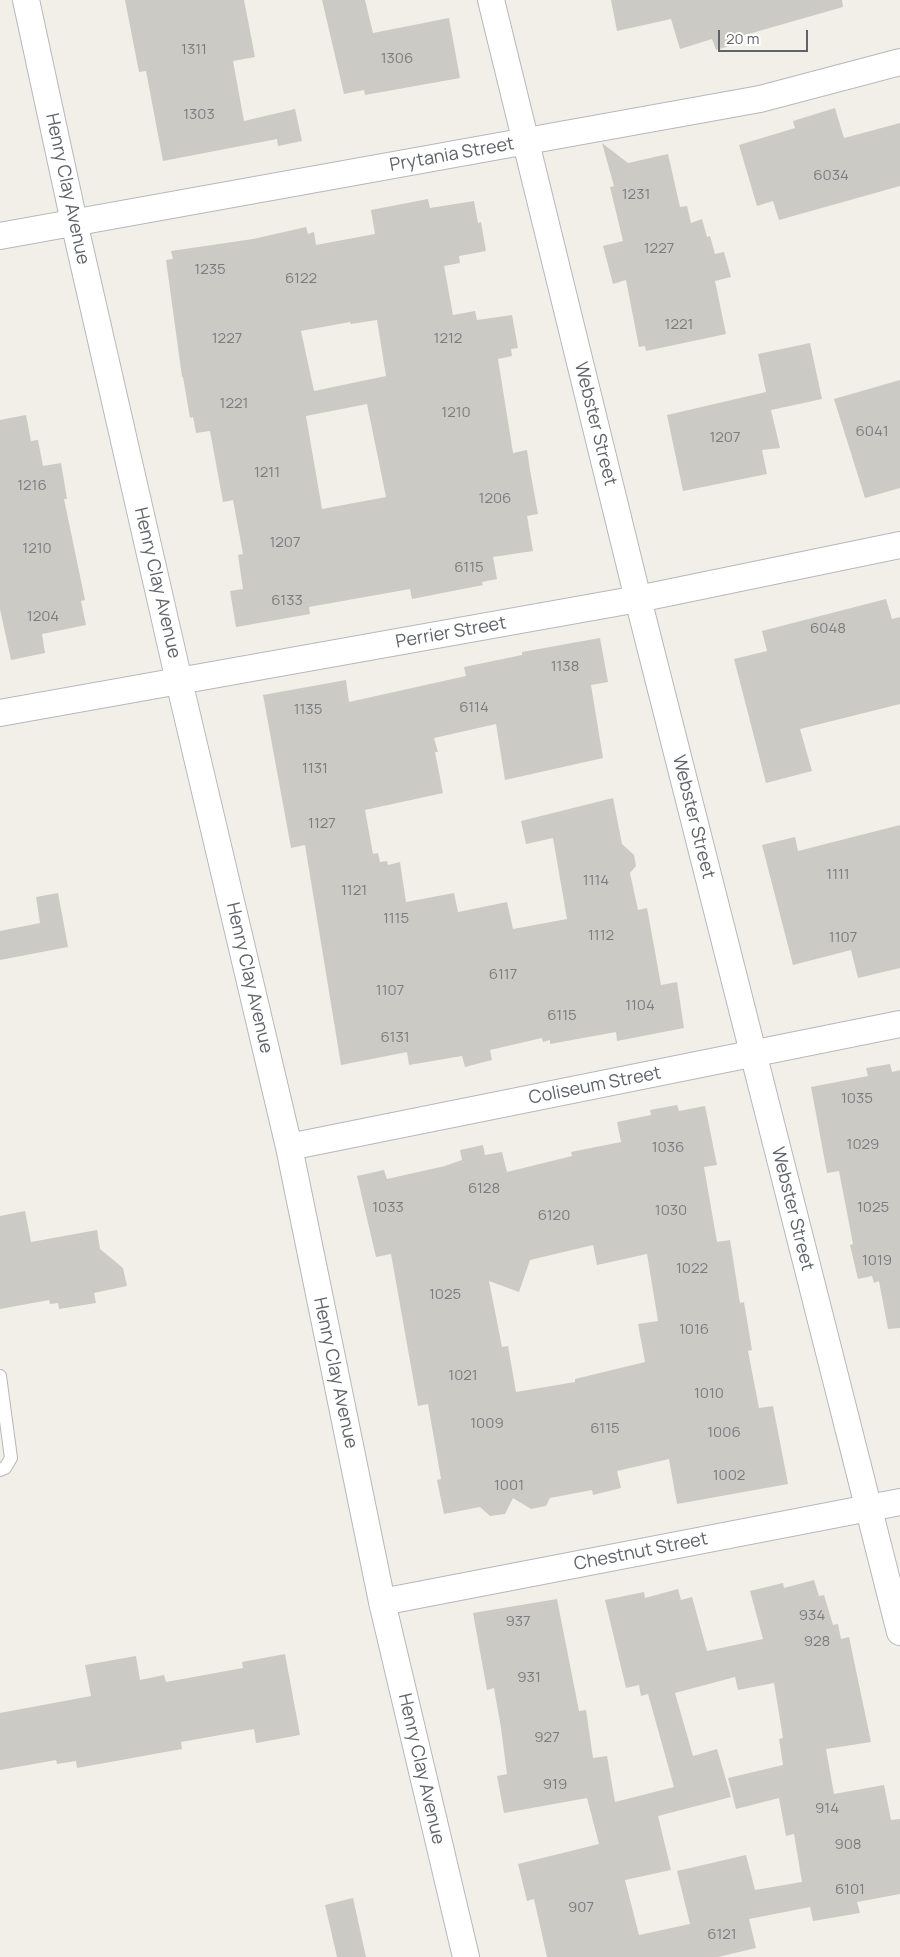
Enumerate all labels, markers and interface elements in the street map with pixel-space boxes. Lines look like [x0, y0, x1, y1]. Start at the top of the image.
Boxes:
scale bar [720, 20, 810, 52]
text: 20 m [726, 28, 759, 49]
house number: 1311 [181, 41, 207, 59]
house number: 1306 [381, 50, 413, 68]
house number: 1303 [183, 106, 215, 124]
street label: Henry Clay Avenue [40, 111, 94, 267]
street label: Prytania Street [388, 133, 516, 177]
house number: 6034 [813, 167, 849, 185]
house number: 1231 [622, 186, 650, 204]
house number: 1227 [644, 240, 674, 258]
house number: 1235 [194, 261, 226, 279]
house number: 6122 [285, 270, 317, 288]
house number: 1221 [665, 316, 693, 334]
house number: 1227 [212, 330, 242, 348]
house number: 1212 [434, 330, 462, 348]
street label: Webster Street [569, 360, 621, 488]
house number: 1221 [220, 395, 248, 413]
house number: 1210 [441, 404, 471, 422]
house number: 6041 [855, 423, 889, 441]
house number: 1207 [709, 429, 741, 447]
house number: 1211 [254, 464, 280, 482]
house number: 1216 [17, 477, 47, 495]
house number: 1206 [479, 490, 511, 508]
street label: Henry Clay Avenue [129, 506, 185, 660]
house number: 1207 [269, 534, 301, 552]
house number: 1210 [22, 540, 52, 558]
house number: 6115 [454, 559, 484, 577]
house number: 6133 [271, 592, 303, 610]
house number: 1204 [27, 608, 59, 626]
street label: Perrier Street [394, 613, 508, 653]
house number: 6048 [810, 620, 846, 638]
house number: 1138 [551, 658, 579, 676]
house number: 6114 [459, 699, 489, 717]
house number: 1135 [294, 701, 322, 719]
street label: Webster Street [667, 753, 719, 881]
house number: 1131 [302, 760, 328, 778]
house number: 1127 [308, 815, 336, 833]
house number: 1111 [826, 866, 850, 884]
house number: 1114 [583, 872, 609, 890]
house number: 1121 [341, 882, 367, 900]
street label: Henry Clay Avenue [221, 901, 277, 1055]
house number: 1115 [383, 910, 409, 928]
house number: 1112 [588, 927, 614, 945]
house number: 1107 [829, 929, 857, 947]
house number: 6117 [489, 966, 517, 984]
house number: 1107 [376, 982, 404, 1000]
house number: 1104 [625, 997, 655, 1015]
house number: 6115 [547, 1007, 577, 1025]
house number: 6131 [380, 1029, 410, 1047]
street label: Coliseum Street [527, 1063, 663, 1109]
house number: 1035 [841, 1090, 873, 1108]
house number: 1029 [847, 1136, 879, 1154]
house number: 1036 [652, 1139, 684, 1157]
street label: Webster Street [766, 1145, 818, 1273]
house number: 6128 [468, 1180, 500, 1198]
house number: 1033 [372, 1199, 404, 1217]
house number: 1025 [857, 1199, 889, 1217]
house number: 1030 [655, 1202, 687, 1220]
house number: 6120 [538, 1207, 570, 1225]
house number: 1019 [862, 1252, 892, 1270]
house number: 1022 [676, 1260, 708, 1278]
house number: 1025 [429, 1286, 461, 1304]
street label: Henry Clay Avenue [308, 1295, 362, 1451]
house number: 1016 [679, 1321, 709, 1339]
house number: 1021 [448, 1367, 478, 1385]
house number: 1010 [694, 1385, 724, 1403]
house number: 1009 [470, 1415, 504, 1433]
house number: 6115 [590, 1420, 620, 1438]
house number: 1006 [707, 1424, 741, 1442]
house number: 1002 [713, 1467, 745, 1485]
house number: 1001 [494, 1477, 524, 1495]
street label: Chestnut Street [572, 1528, 710, 1576]
house number: 934 [799, 1607, 825, 1625]
house number: 937 [505, 1613, 531, 1631]
house number: 928 [804, 1633, 830, 1651]
house number: 931 [517, 1669, 541, 1687]
street label: Henry Clay Avenue [393, 1692, 449, 1846]
house number: 927 [534, 1729, 560, 1747]
house number: 919 [543, 1776, 567, 1794]
house number: 914 [815, 1800, 839, 1818]
house number: 908 [834, 1836, 862, 1854]
house number: 6101 [835, 1881, 865, 1899]
house number: 907 [568, 1899, 594, 1917]
house number: 6121 [707, 1926, 737, 1944]

